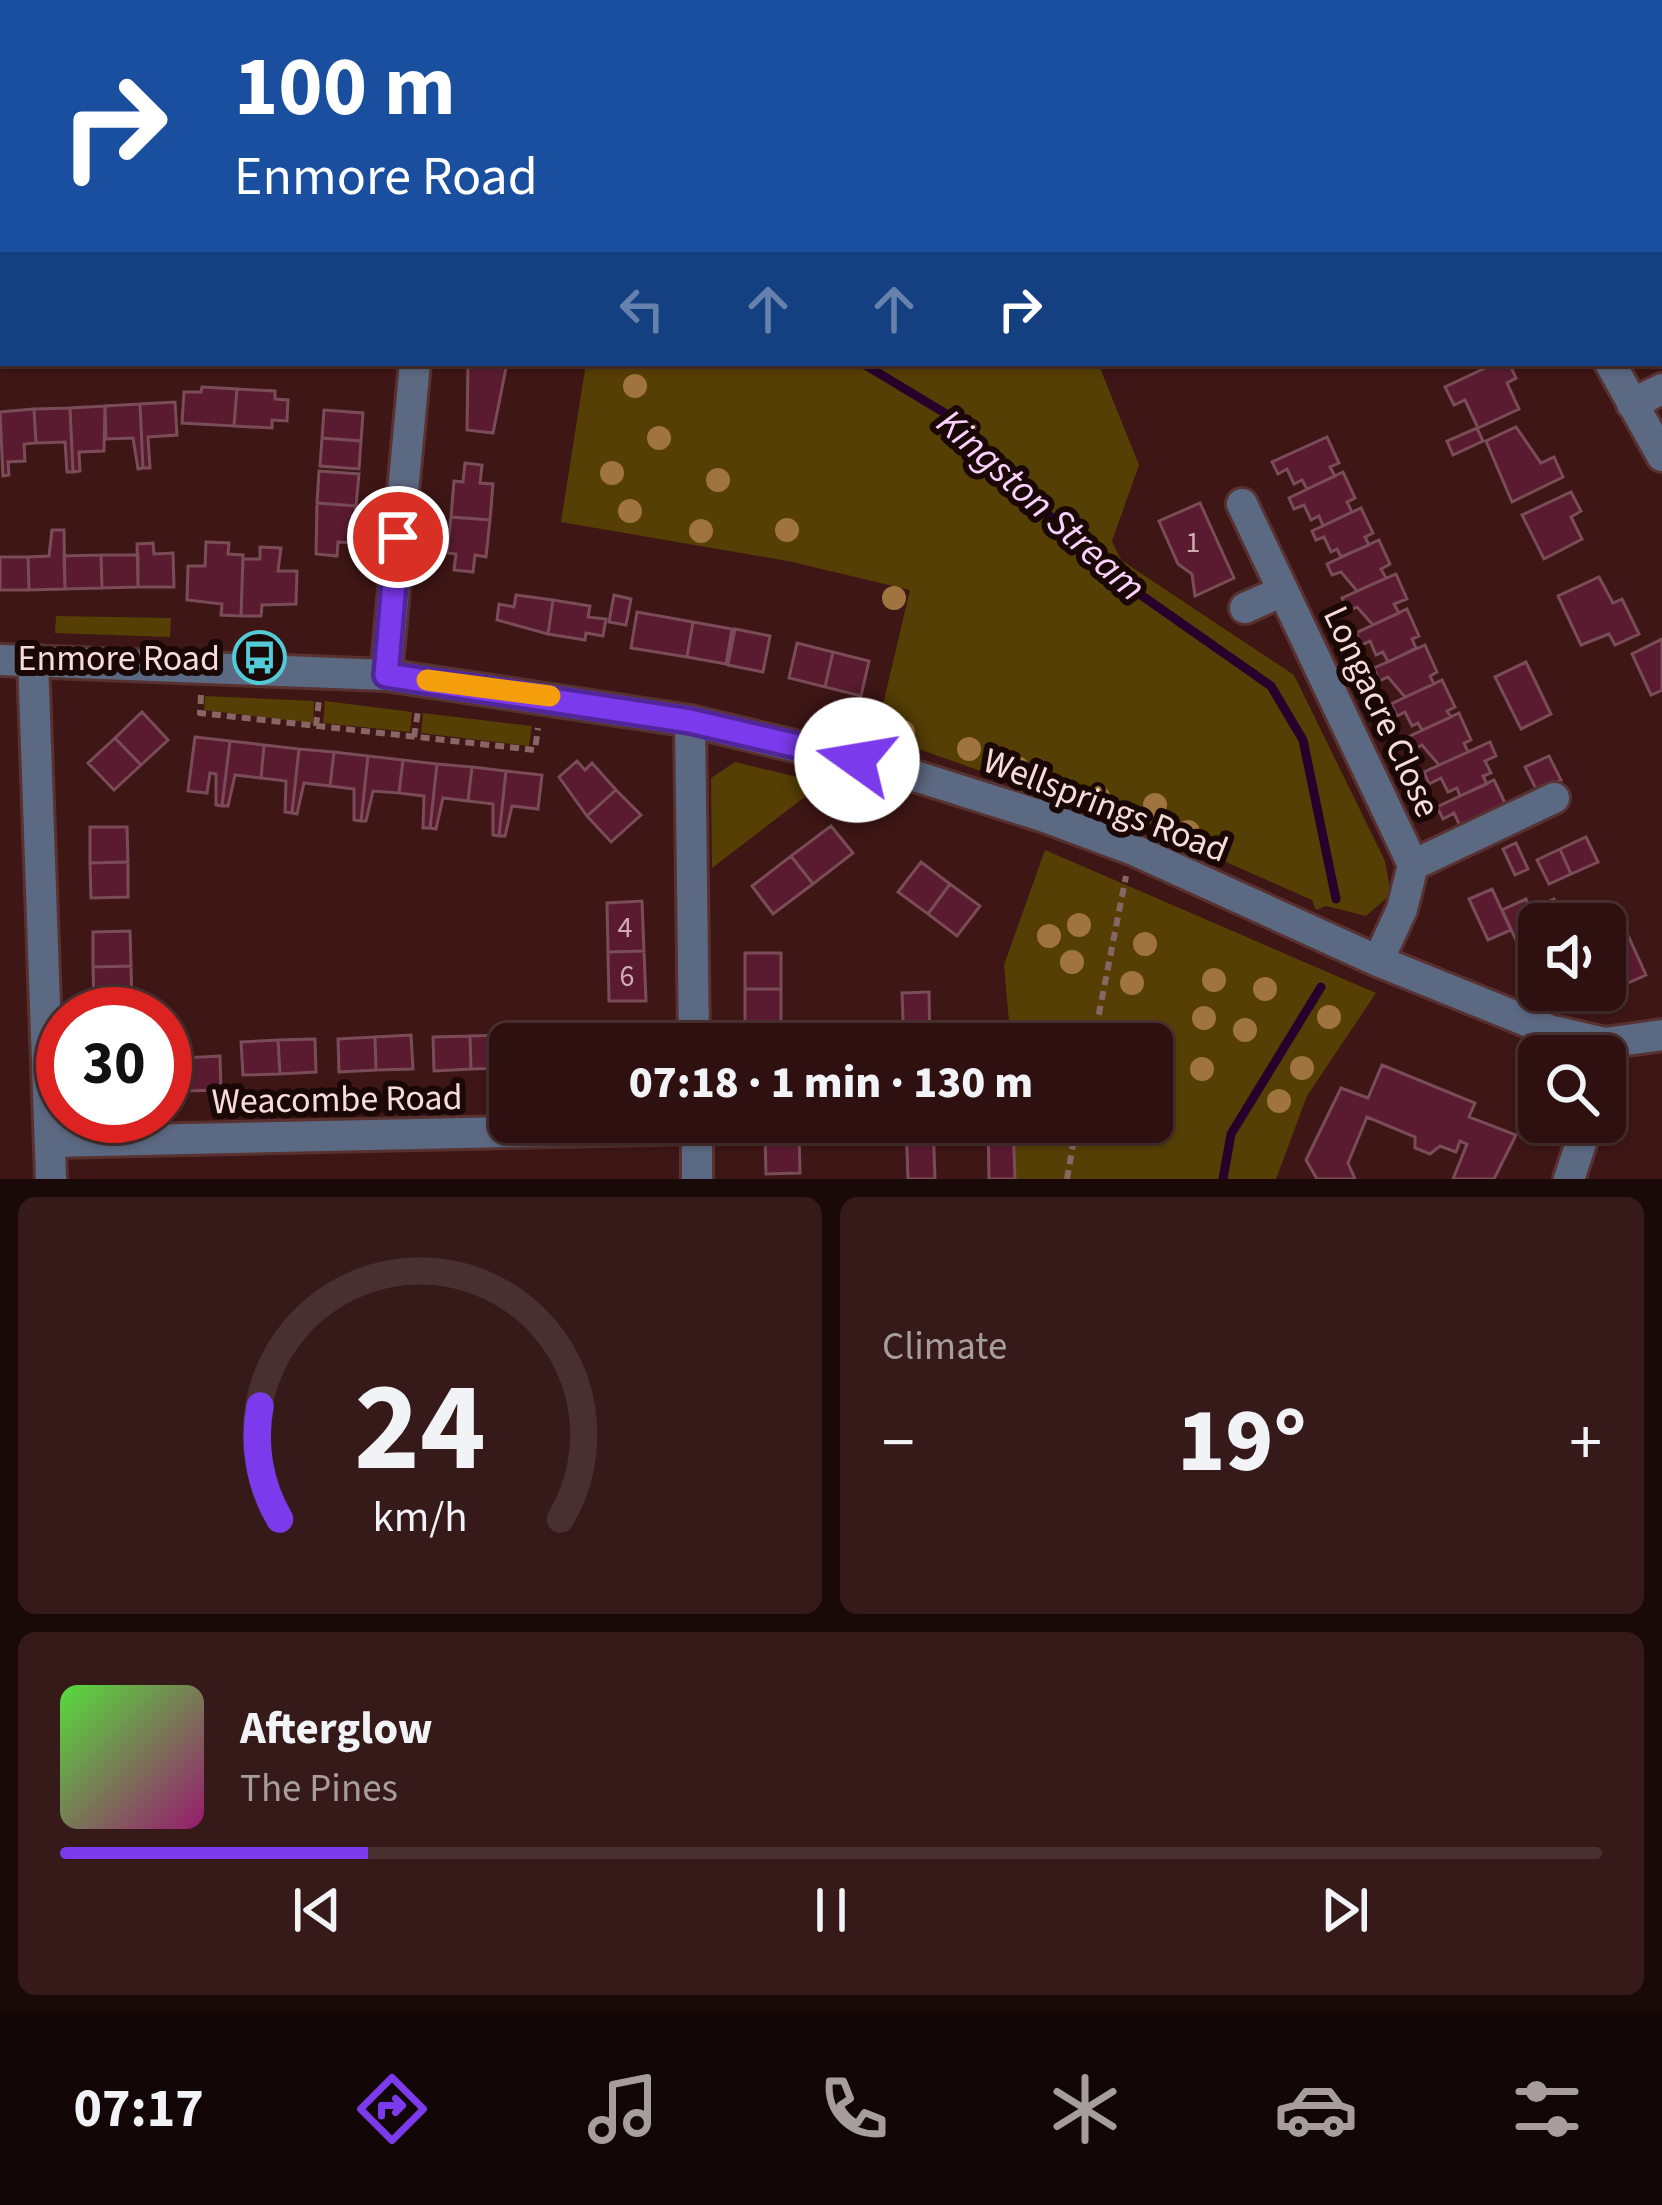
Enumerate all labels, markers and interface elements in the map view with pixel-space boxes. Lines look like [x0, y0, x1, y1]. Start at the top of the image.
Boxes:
text: 100 m [234, 28, 456, 148]
icon: right [36, 48, 192, 204]
text: Enmore Road [234, 139, 538, 216]
icon: left [609, 276, 675, 342]
icon: ahead [735, 276, 801, 342]
icon: ahead [861, 276, 927, 342]
icon: right [987, 276, 1053, 342]
water label: Kingston Stream [924, 396, 1158, 615]
pin [347, 486, 449, 588]
icon: arrive [365, 504, 431, 570]
house number: 1 [1186, 521, 1200, 564]
street label: Longacre Close [1310, 598, 1453, 826]
bus stop icon: Enmore Road [231, 629, 287, 685]
place label: Enmore Road [18, 633, 220, 684]
position arrow [794, 697, 920, 823]
street label: Wellsprings Road [976, 735, 1235, 875]
map controls [1518, 903, 1626, 1143]
button: sound [1518, 903, 1626, 1011]
house number: 4 [618, 906, 633, 949]
house number: 6 [620, 955, 634, 998]
speed limit sign: 30 [36, 987, 192, 1143]
button: search [1518, 1035, 1626, 1143]
text: 07:18 · 1 min · 130 m [629, 1051, 1033, 1115]
street label: Weacombe Road [211, 1072, 463, 1127]
text: Climate [882, 1319, 1007, 1375]
text: 24 [354, 1340, 486, 1518]
text: 19° [1177, 1378, 1307, 1506]
text: − [882, 1396, 915, 1490]
text: + [1569, 1396, 1602, 1490]
text: km/h [372, 1486, 468, 1547]
text: Afterglow [240, 1697, 433, 1761]
text: The Pines [240, 1761, 398, 1817]
icon: previous [284, 1877, 350, 1943]
icon: pause [798, 1877, 864, 1943]
icon: next [1312, 1877, 1378, 1943]
icon: directions [350, 2067, 434, 2151]
icon: music [581, 2067, 665, 2151]
icon: phone [812, 2067, 896, 2151]
icon: climate [1043, 2067, 1127, 2151]
icon: car [1274, 2067, 1358, 2151]
icon: filters [1505, 2067, 1589, 2151]
text: 07:17 [73, 2071, 204, 2148]

